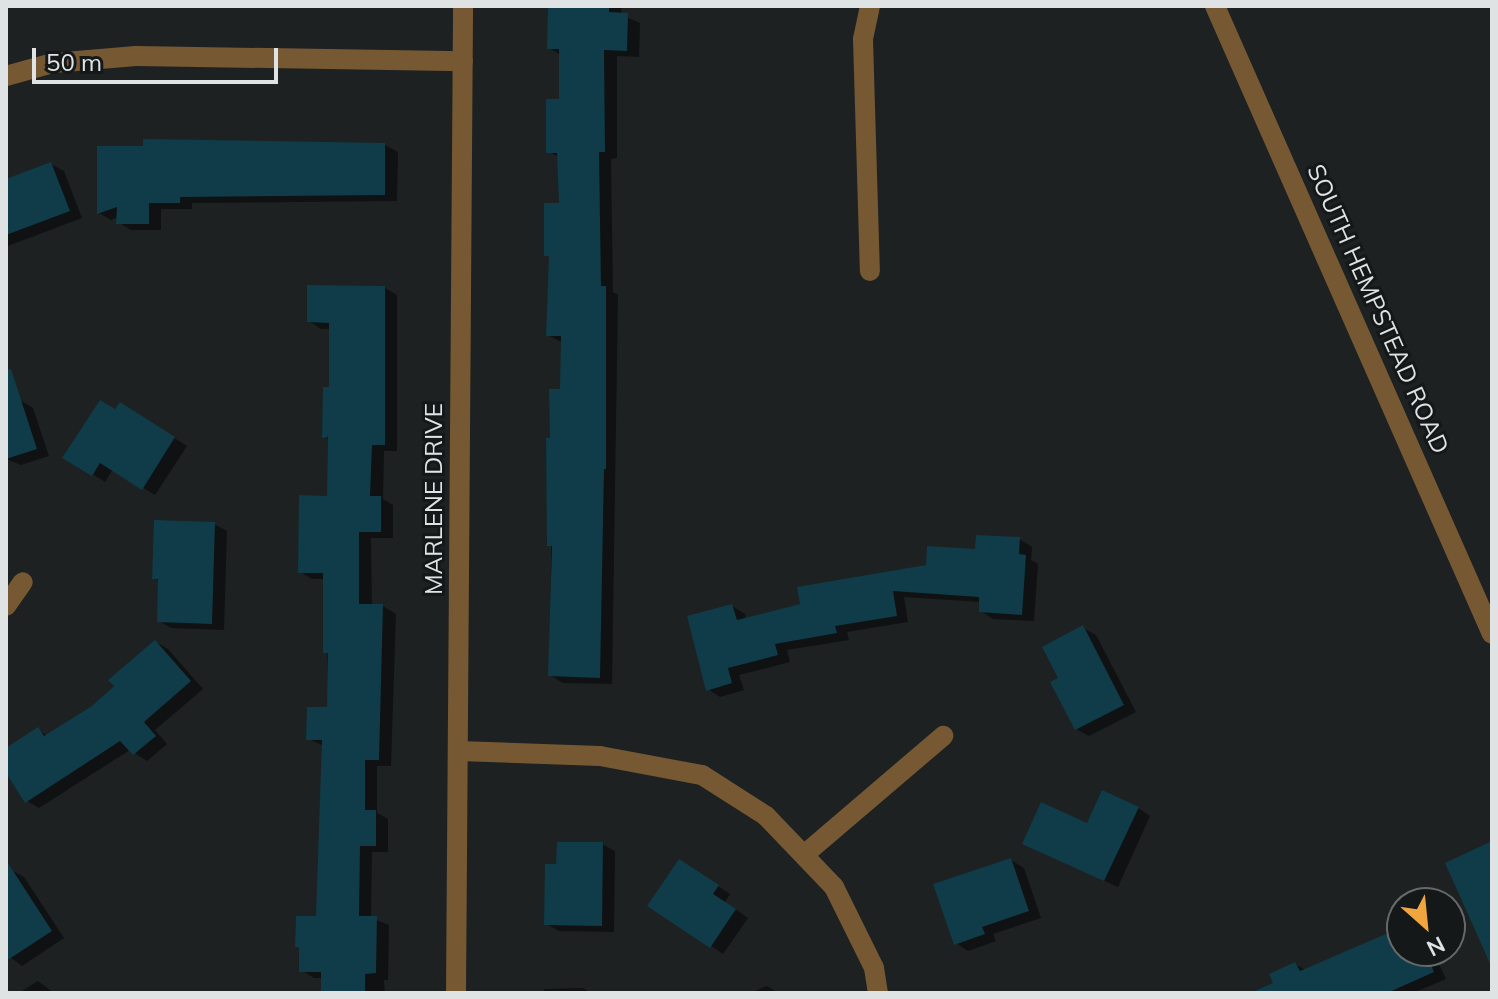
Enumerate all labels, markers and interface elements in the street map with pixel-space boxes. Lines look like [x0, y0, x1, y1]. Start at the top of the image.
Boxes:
scale bar [36, 32, 282, 82]
text: 50 m [46, 47, 102, 77]
street label: SOUTH HEMPSTEAD ROAD [1301, 160, 1455, 458]
street label: MARLENE DRIVE [420, 403, 448, 595]
north arrow [1386, 887, 1466, 967]
text: N [1422, 930, 1450, 963]

